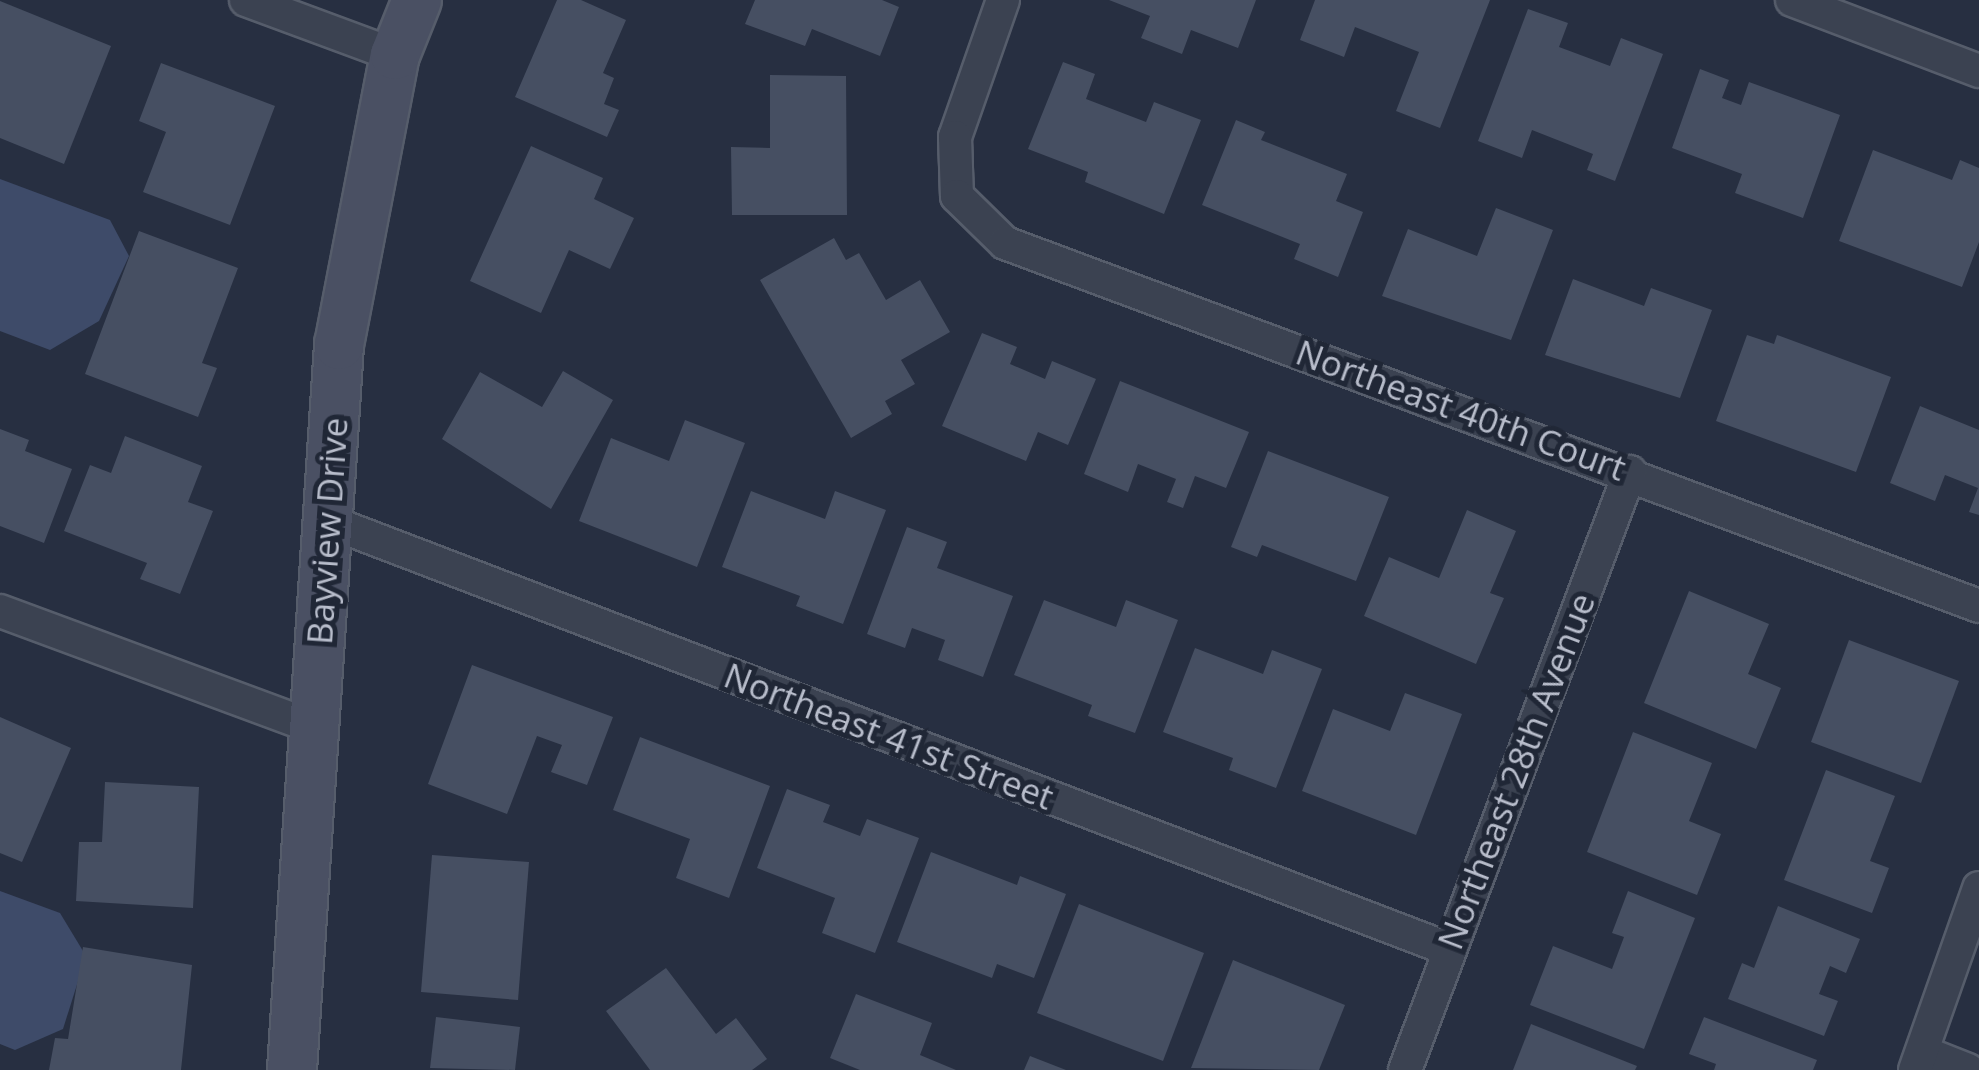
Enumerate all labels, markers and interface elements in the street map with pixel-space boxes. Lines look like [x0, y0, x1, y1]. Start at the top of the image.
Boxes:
street label: Northeast 40th Court [1291, 331, 1631, 489]
street label: Bayview Drive [298, 416, 356, 646]
street label: Northeast 28th Avenue [1429, 587, 1603, 955]
street label: Northeast 41st Street [719, 654, 1059, 818]

